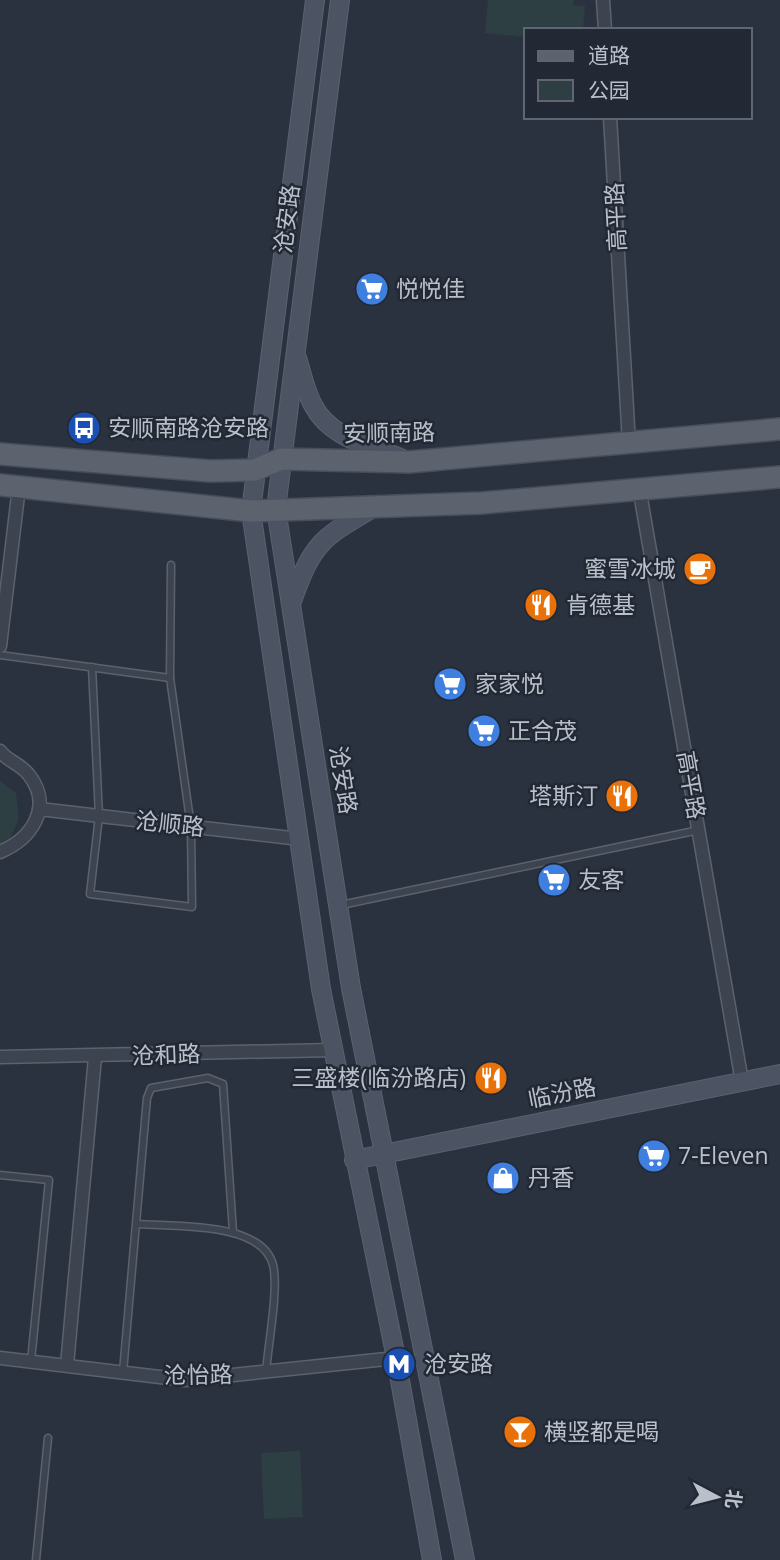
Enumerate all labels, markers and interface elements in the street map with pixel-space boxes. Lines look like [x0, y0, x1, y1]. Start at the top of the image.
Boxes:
legend [524, 28, 752, 119]
text: 道路 [588, 41, 630, 69]
text: 公园 [588, 76, 630, 104]
street label: 高平路 [597, 182, 633, 252]
street label: 沧安路 [266, 183, 306, 255]
supermarket icon: 悦悦佳 [353, 270, 391, 308]
place label: 悦悦佳 [396, 272, 465, 304]
bus stop icon: 安顺南路沧安路 [65, 409, 103, 447]
place label: 安顺南路沧安路 [108, 411, 269, 443]
street label: 安顺南路 [343, 415, 435, 449]
cafe icon: 蜜雪冰城 [681, 550, 719, 588]
place label: 蜜雪冰城 [584, 552, 676, 584]
restaurant icon: 肯德基 [522, 586, 560, 624]
place label: 肯德基 [566, 588, 635, 620]
supermarket icon: 家家悦 [431, 665, 469, 703]
place label: 家家悦 [475, 667, 544, 699]
supermarket icon: 正合茂 [465, 712, 503, 750]
place label: 正合茂 [508, 714, 577, 746]
street label: 沧安路 [323, 743, 365, 816]
street label: 高平路 [670, 748, 714, 822]
restaurant icon: 塔斯汀 [603, 777, 641, 815]
place label: 塔斯汀 [529, 779, 598, 811]
street label: 沧顺路 [134, 803, 206, 843]
supermarket icon: 友客 [535, 861, 573, 899]
place label: 友客 [578, 863, 624, 895]
street label: 沧和路 [131, 1037, 201, 1071]
restaurant icon: 三盛楼(临汾路店) [472, 1059, 510, 1097]
place label: 三盛楼(临汾路店) [291, 1061, 466, 1093]
street label: 临汾路 [525, 1070, 599, 1114]
supermarket icon: 7-Eleven [635, 1137, 673, 1175]
place label: 7-Eleven [678, 1139, 769, 1171]
shop icon: 丹香 [484, 1159, 522, 1197]
place label: 丹香 [528, 1161, 574, 1193]
metro station icon: 沧安路 [380, 1345, 418, 1383]
place label: 沧安路 [424, 1347, 493, 1379]
street label: 沧怡路 [163, 1357, 233, 1391]
bar icon: 横竖都是喝 [501, 1413, 539, 1451]
place label: 横竖都是喝 [544, 1415, 659, 1447]
north arrow [682, 1462, 752, 1532]
text: 北 [720, 1488, 748, 1510]

